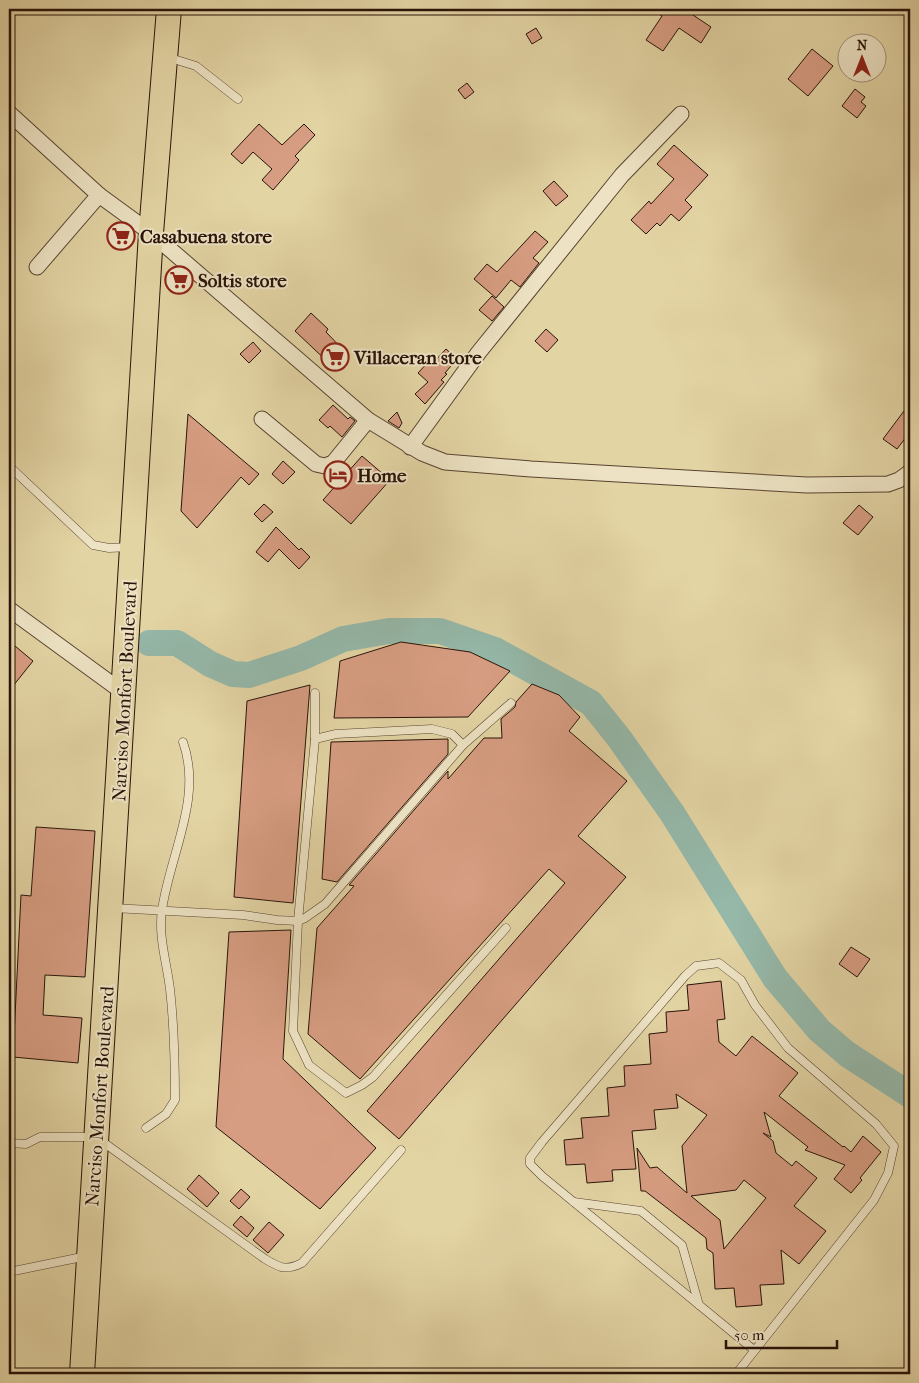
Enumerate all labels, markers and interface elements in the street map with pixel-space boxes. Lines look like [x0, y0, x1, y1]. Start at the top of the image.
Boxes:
north arrow [836, 32, 886, 82]
text: N [857, 37, 868, 54]
supermarket icon: Casabuena store [106, 221, 136, 251]
place label: Casabuena store [140, 226, 272, 248]
supermarket icon: Soltis store [164, 265, 194, 295]
place label: Soltis store [198, 270, 287, 292]
supermarket icon: Villaceran store [320, 342, 350, 372]
place label: Villaceran store [353, 347, 482, 369]
hotel icon: Home [323, 460, 353, 490]
place label: Home [357, 465, 407, 487]
street label: Narciso Monfort Boulevard [108, 580, 142, 802]
street label: Narciso Monfort Boulevard [81, 984, 119, 1207]
scale bar [726, 1318, 838, 1350]
text: 50 m [734, 1326, 765, 1344]

